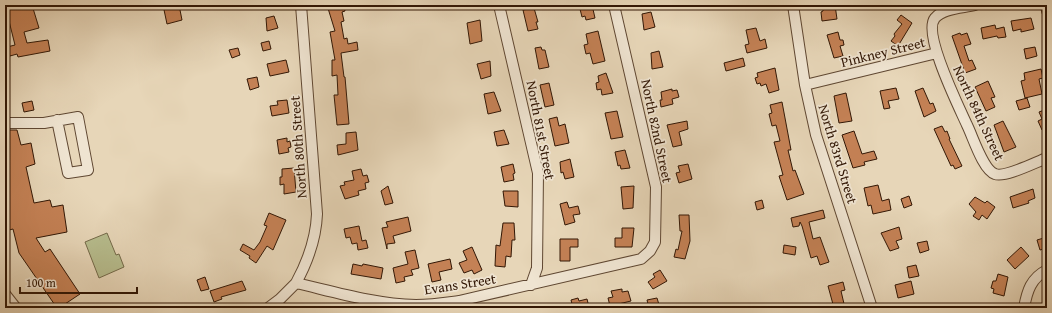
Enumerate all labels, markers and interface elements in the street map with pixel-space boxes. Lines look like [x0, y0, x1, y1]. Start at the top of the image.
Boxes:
street label: Pinkney Street [839, 32, 927, 72]
street label: North 84th Street [948, 62, 1010, 164]
street label: North 82nd Street [636, 77, 678, 185]
street label: North 81st Street [522, 79, 560, 181]
street label: North 80th Street [284, 95, 312, 199]
street label: North 83rd Street [813, 102, 863, 206]
street label: Evans Street [423, 268, 497, 300]
scale bar [20, 269, 137, 295]
text: 100 m [26, 274, 56, 291]

